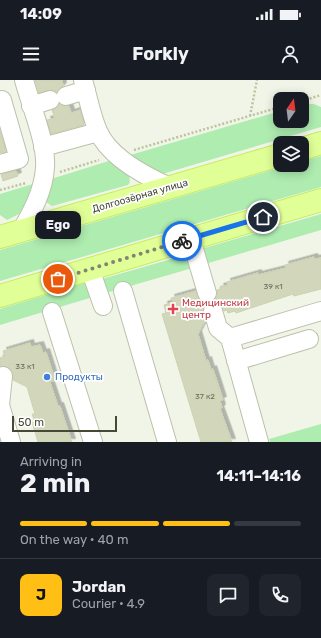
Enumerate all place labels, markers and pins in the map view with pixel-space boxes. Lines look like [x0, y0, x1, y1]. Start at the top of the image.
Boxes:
pin [246, 200, 280, 234]
callout: Ego [35, 211, 81, 239]
pin [41, 262, 75, 296]
place label: Медицинский центр [182, 297, 249, 321]
marker: Медицинский центр [167, 303, 179, 315]
place label: Продукты [55, 371, 103, 383]
marker: Продукты [42, 372, 52, 382]

